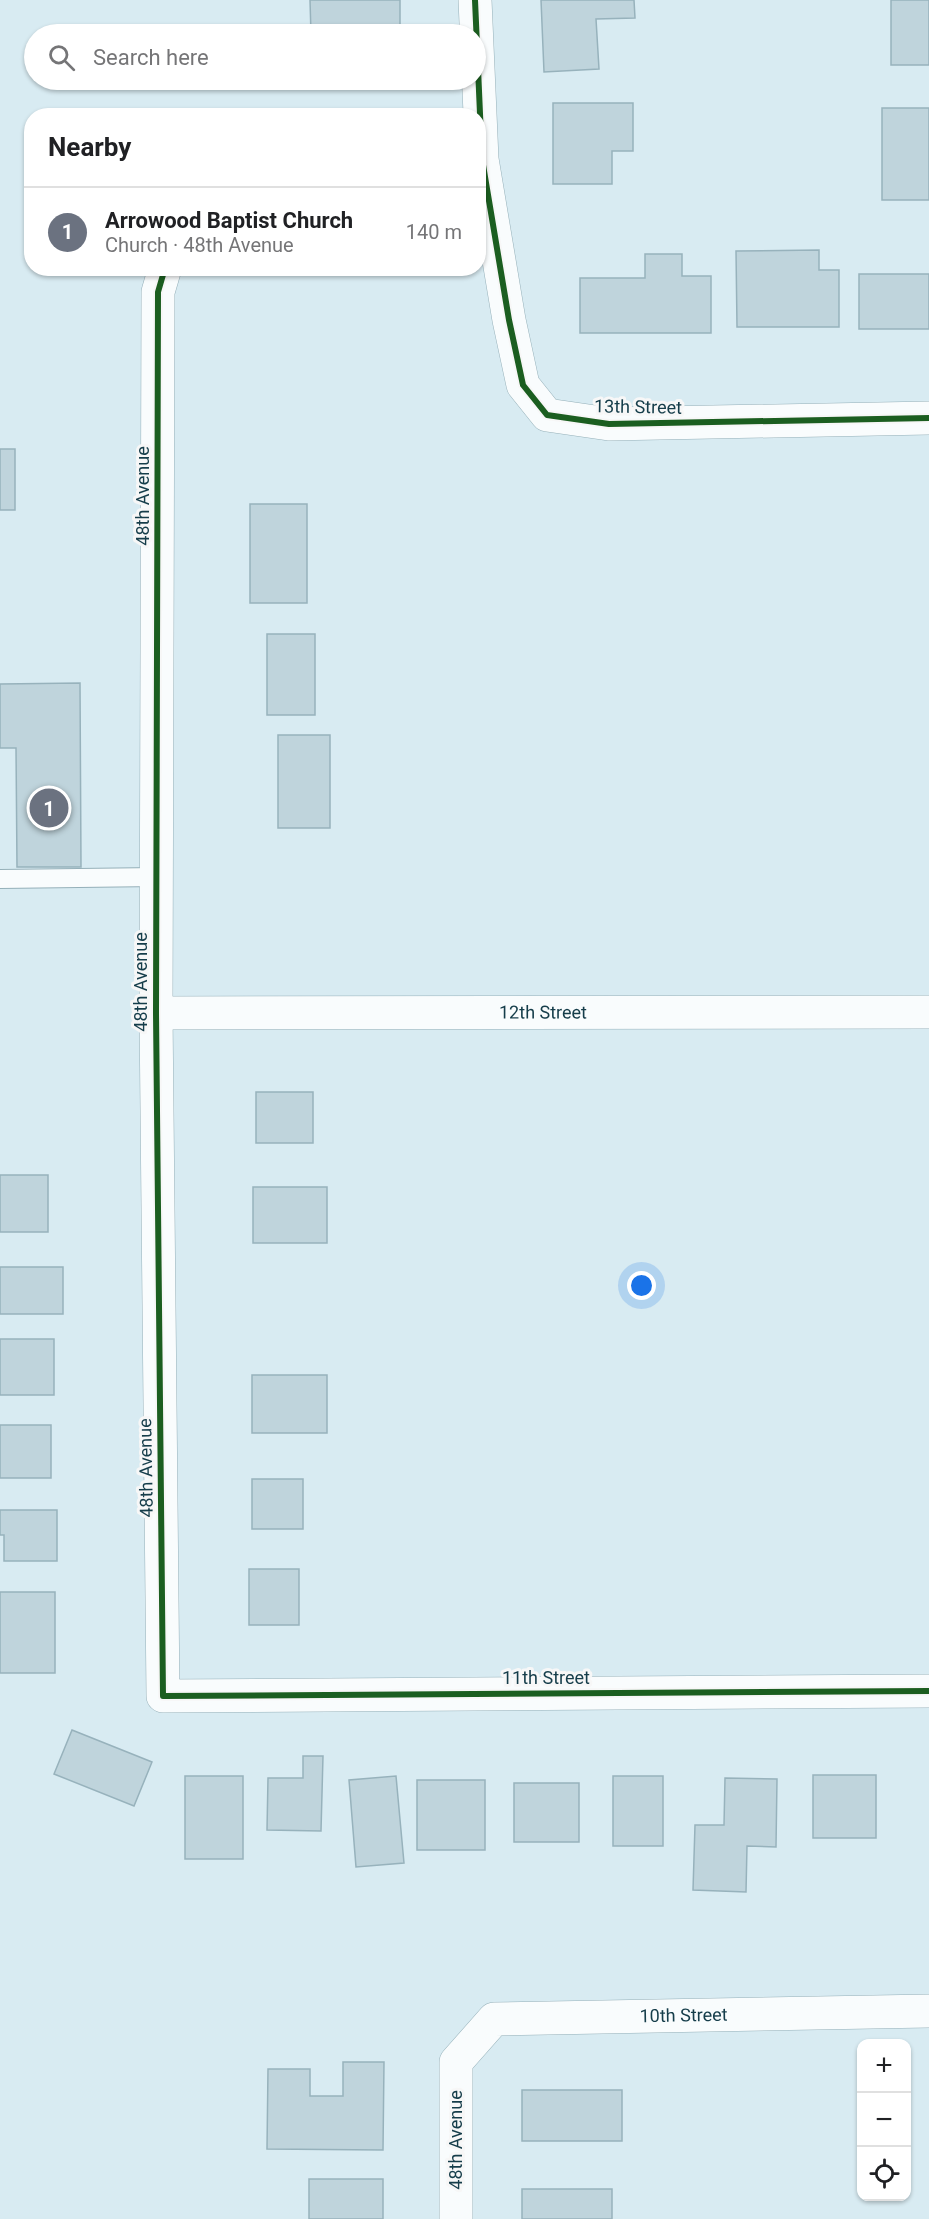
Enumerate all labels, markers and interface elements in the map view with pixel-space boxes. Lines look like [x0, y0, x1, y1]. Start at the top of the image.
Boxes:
search box [24, 24, 486, 90]
icon: search [45, 41, 78, 74]
text: Search here [93, 45, 209, 70]
text: Nearby [48, 132, 131, 162]
text: Arrowood Baptist Church [105, 208, 353, 233]
text: 1 [62, 220, 73, 244]
text: 140 m [406, 220, 462, 244]
text: Church · 48th Avenue [105, 233, 294, 257]
street label: 13th Street [594, 395, 682, 418]
street label: 48th Avenue [132, 446, 153, 546]
pin: 1 [29, 786, 68, 830]
street label: 48th Avenue [130, 932, 151, 1032]
street label: 12th Street [499, 1001, 587, 1023]
your location [627, 1271, 656, 1300]
street label: 48th Avenue [134, 1418, 157, 1518]
street label: 11th Street [502, 1667, 590, 1688]
street label: 10th Street [639, 2004, 728, 2026]
map controls [857, 2039, 911, 2201]
button: + [857, 2039, 911, 2093]
street label: 48th Avenue [445, 2090, 466, 2190]
button: − [857, 2093, 911, 2147]
button: locate [857, 2147, 911, 2201]

